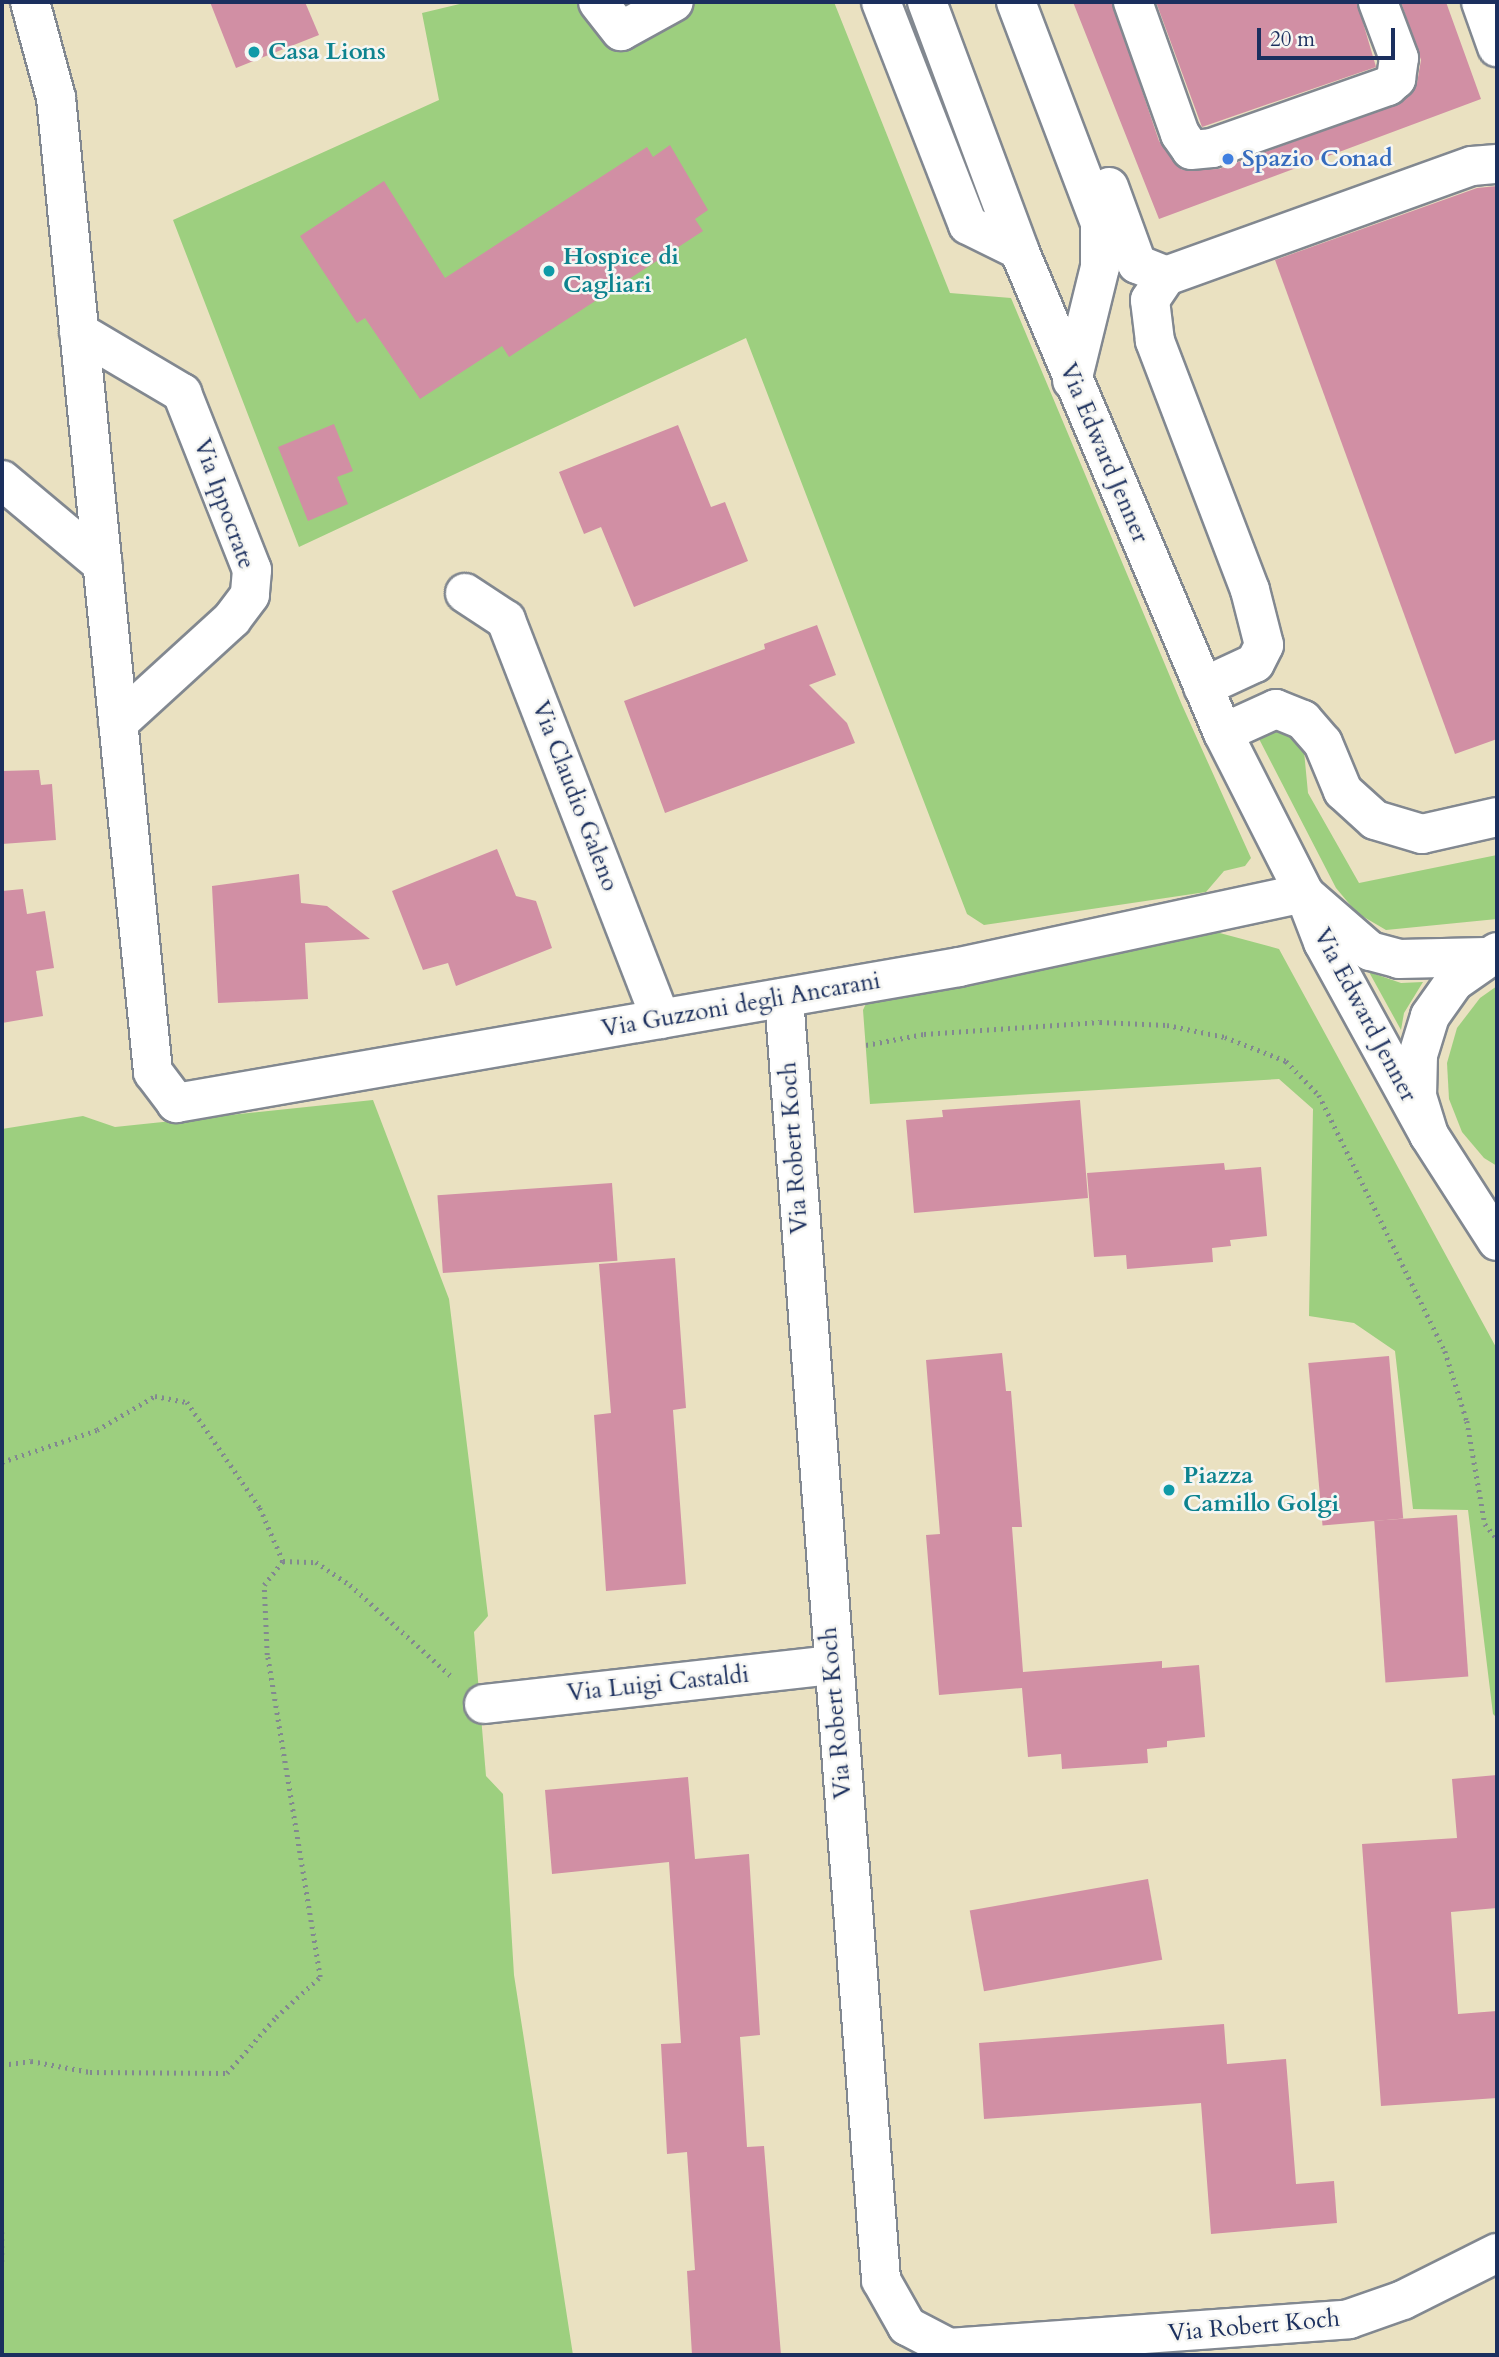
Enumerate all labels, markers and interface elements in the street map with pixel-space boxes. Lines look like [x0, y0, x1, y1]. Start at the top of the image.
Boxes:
scale bar [1261, 14, 1399, 58]
text: 20 m [1270, 25, 1315, 54]
place label: Casa Lions [268, 38, 386, 66]
marker: Casa Lions [246, 44, 262, 60]
place label: Spazio Conad [1242, 145, 1393, 173]
marker: Spazio Conad [1220, 151, 1236, 167]
place label: Hospice di Cagliari [563, 243, 679, 299]
marker: Hospice di Cagliari [541, 263, 557, 279]
street label: Via Edward Jenner [1053, 359, 1155, 547]
street label: Via Ippocrate [187, 435, 261, 573]
street label: Via Claudio Galeno [526, 697, 624, 895]
street label: Via Edward Jenner [1307, 923, 1423, 1107]
street label: Via Guzzoni degli Ancarani [599, 966, 883, 1044]
street label: Via Robert Koch [774, 1061, 814, 1235]
place label: Piazza Camillo Golgi [1183, 1462, 1339, 1518]
marker: Piazza Camillo Golgi [1161, 1482, 1177, 1498]
street label: Via Robert Koch [814, 1626, 858, 1800]
street label: Via Luigi Castaldi [566, 1660, 750, 1708]
street label: Via Robert Koch [1167, 2304, 1341, 2348]

